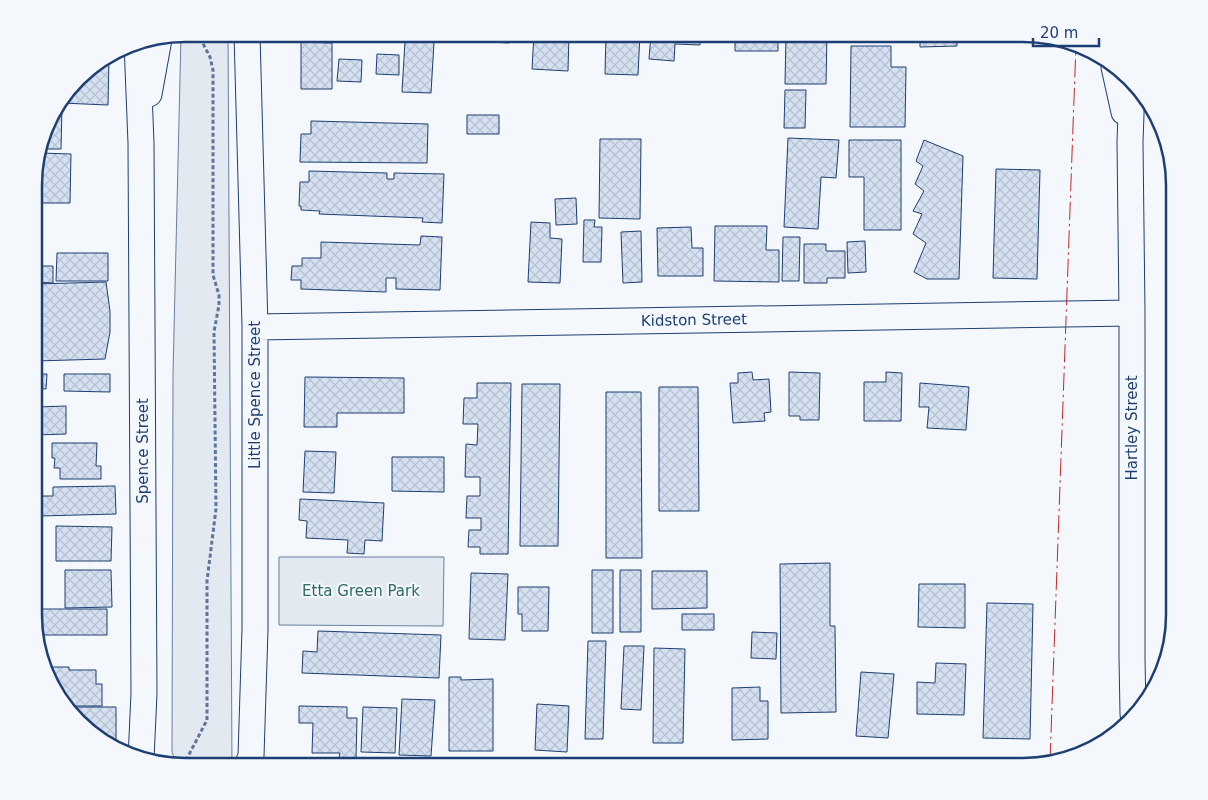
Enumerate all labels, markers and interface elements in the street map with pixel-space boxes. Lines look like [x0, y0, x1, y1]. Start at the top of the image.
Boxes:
scale bar [1033, 15, 1099, 47]
text: 20 m [1040, 24, 1078, 42]
street label: Kidston Street [641, 310, 747, 330]
street label: Little Spence Street [246, 321, 264, 469]
street label: Hartley Street [1123, 375, 1141, 481]
street label: Spence Street [134, 398, 152, 504]
park label: Etta Green Park [302, 582, 420, 600]

